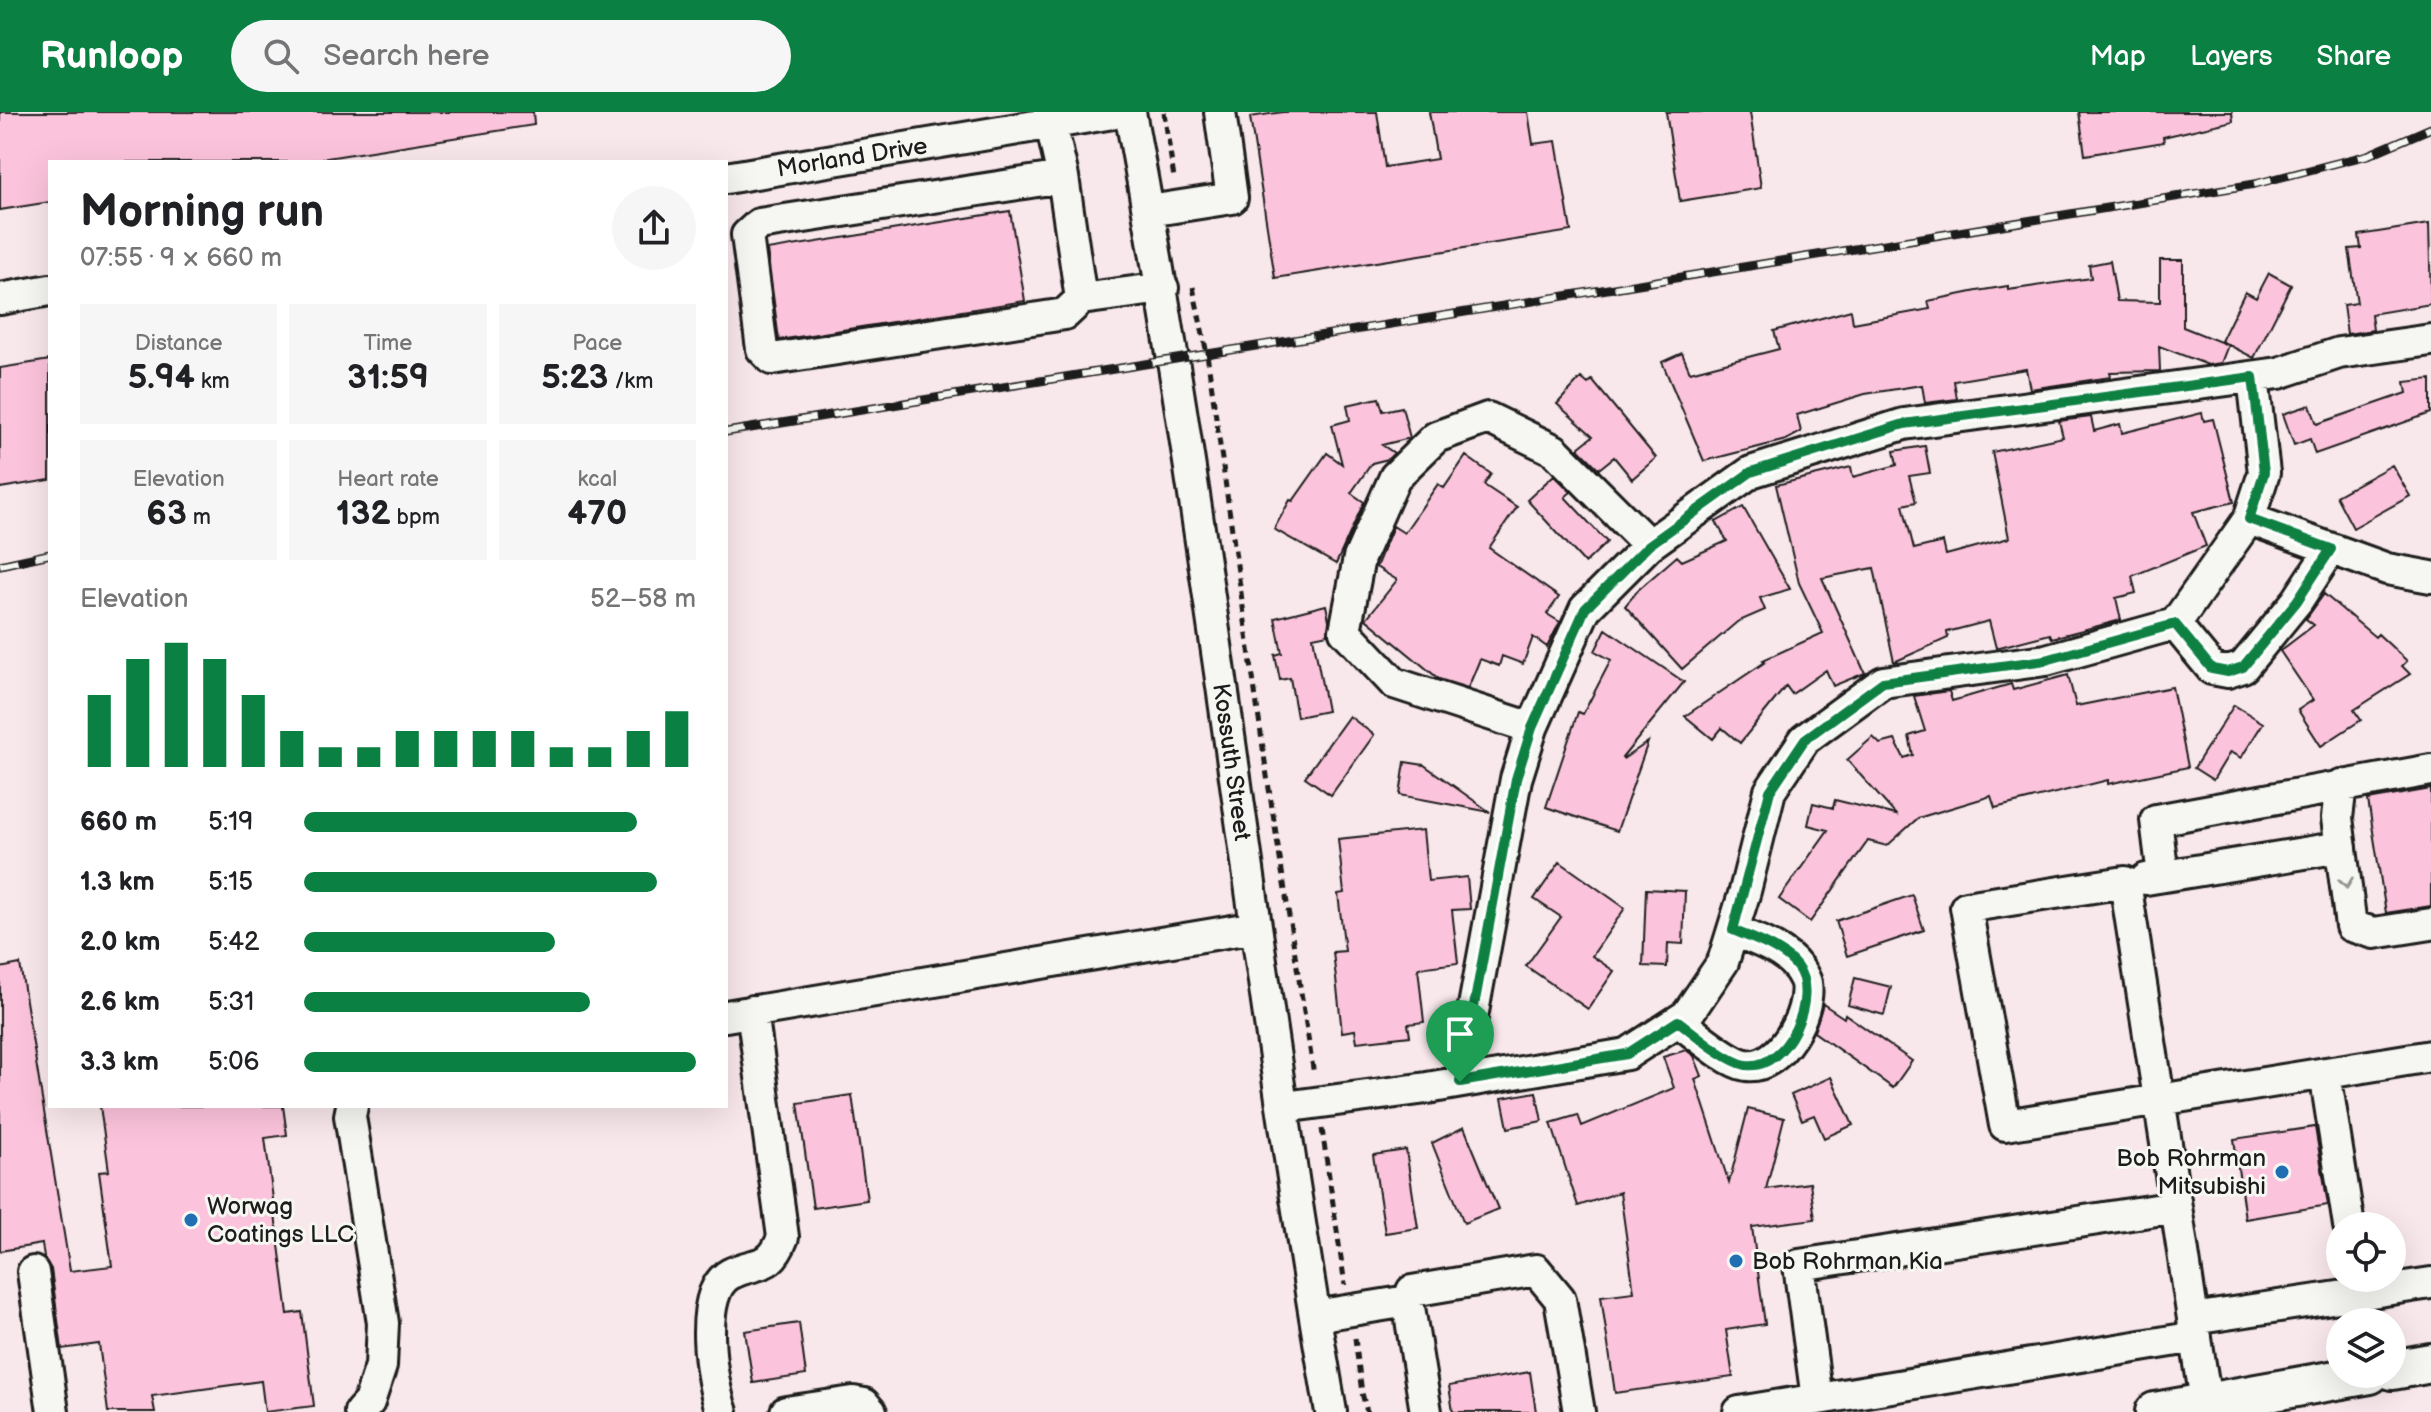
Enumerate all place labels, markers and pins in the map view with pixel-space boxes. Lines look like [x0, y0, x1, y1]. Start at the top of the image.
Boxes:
pin [1426, 1000, 1494, 1082]
place label: Bob Rohrman Mitsubishi [2116, 1144, 2266, 1201]
marker: Bob Rohrman Mitsubishi [2273, 1163, 2291, 1181]
place label: Worwag Coatings LLC [207, 1192, 354, 1249]
marker: Worwag Coatings LLC [182, 1211, 200, 1229]
place label: Bob Rohrman Kia [1752, 1247, 1943, 1276]
marker: Bob Rohrman Kia [1727, 1252, 1745, 1270]

